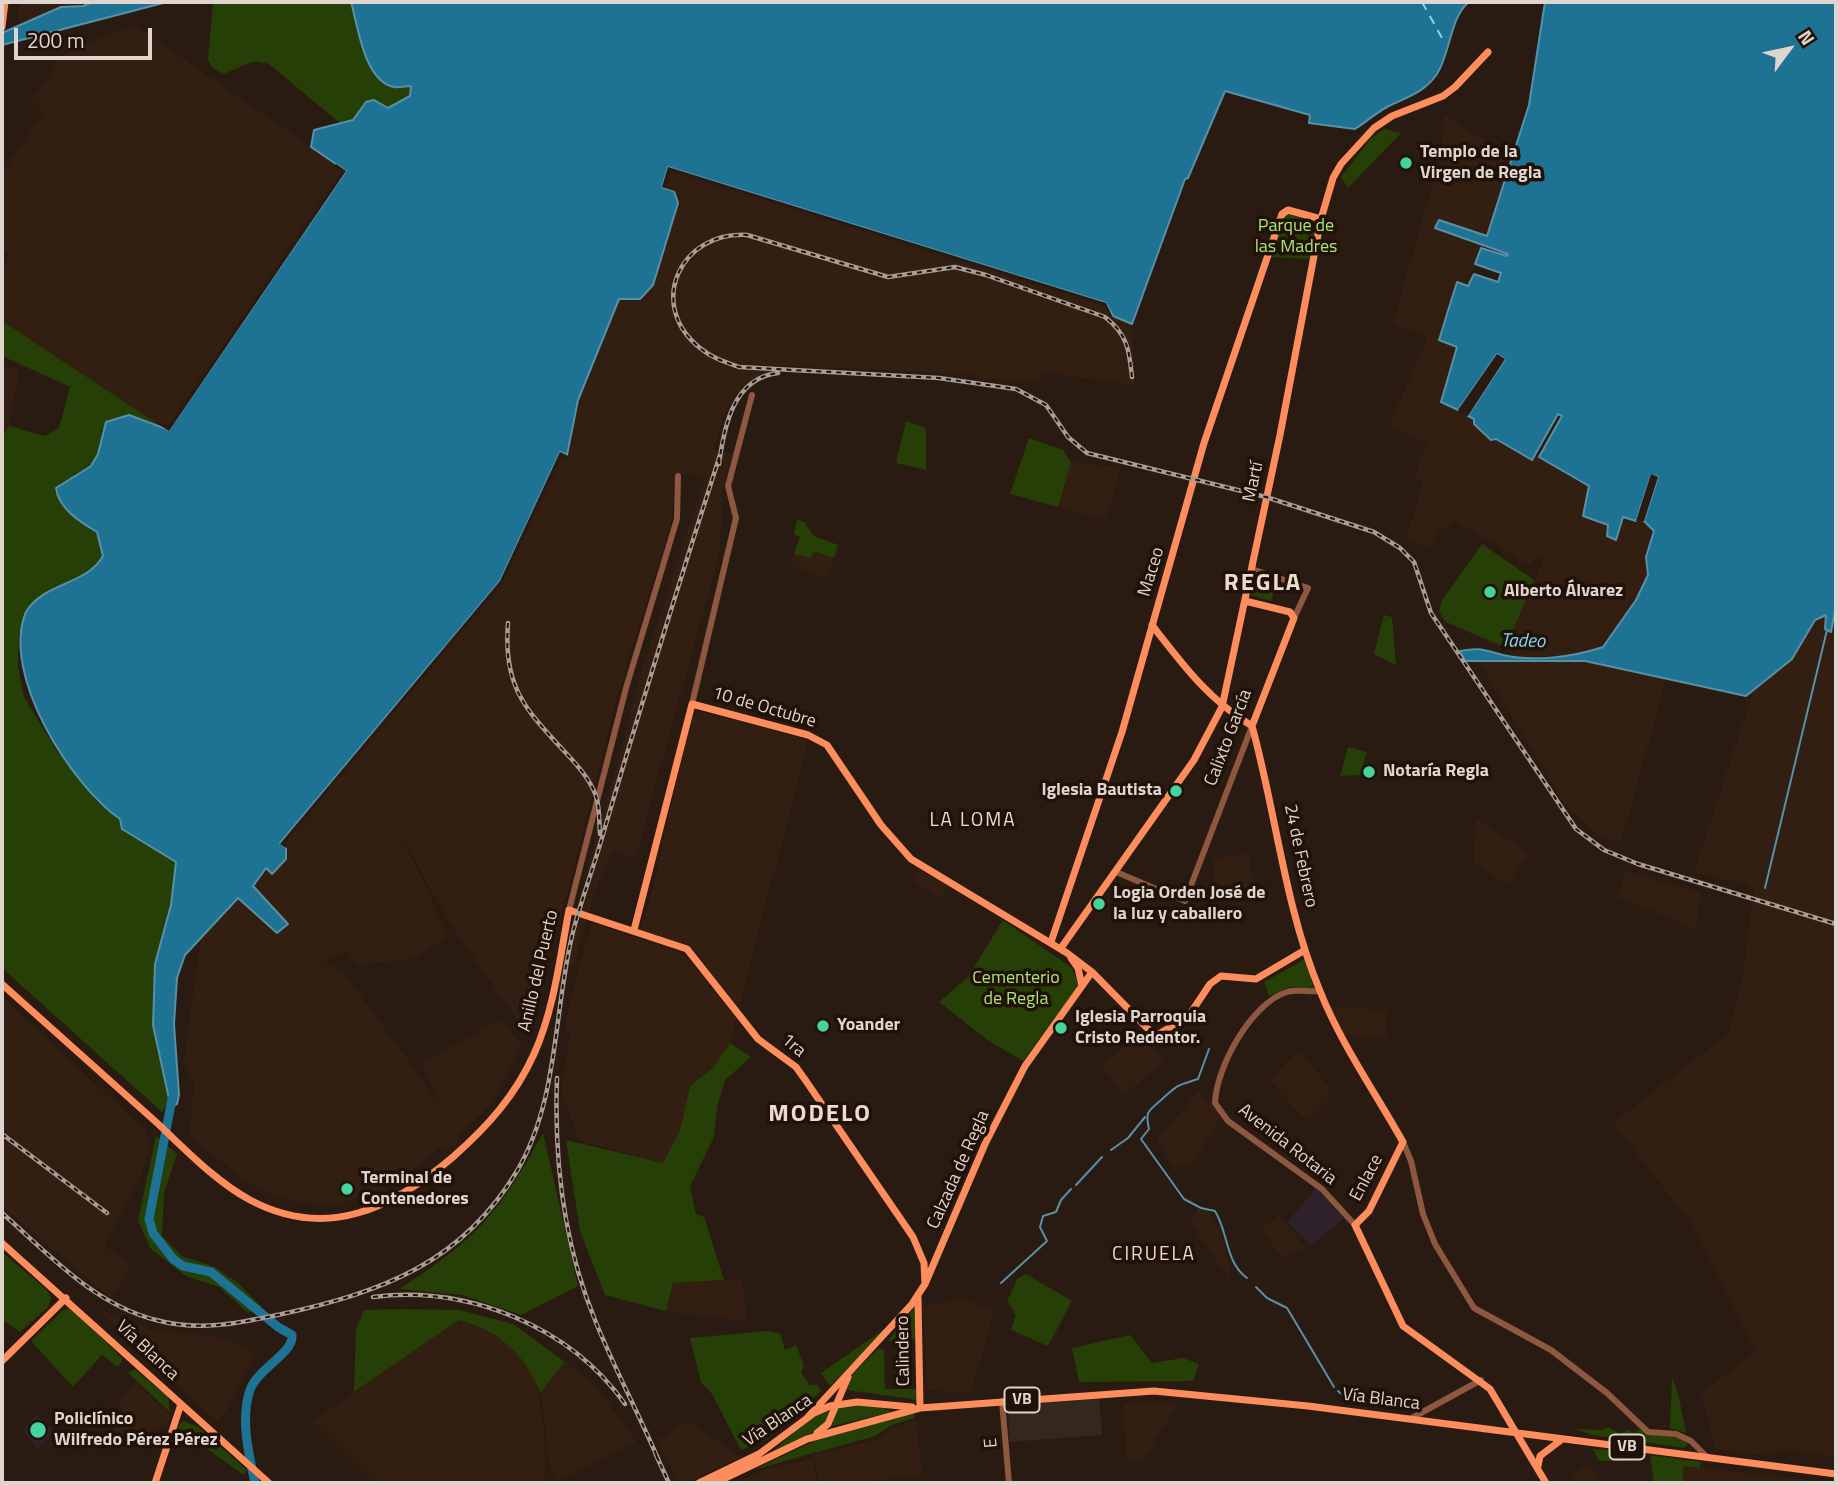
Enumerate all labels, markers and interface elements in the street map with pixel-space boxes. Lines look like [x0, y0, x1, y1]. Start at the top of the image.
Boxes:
scale bar [18, 14, 156, 58]
north arrow [1754, 14, 1824, 84]
text: 200 m [27, 24, 84, 56]
text: N [1791, 24, 1823, 51]
place label: Templo de la Virgen de Regla [1420, 142, 1542, 184]
marker: Templo de la Virgen de Regla [1398, 155, 1414, 171]
park label: Parque de las Madres [1255, 216, 1337, 258]
street label: Martí [1239, 460, 1269, 504]
street label: Maceo [1134, 545, 1170, 599]
district label: REGLA [1224, 570, 1302, 598]
place label: Alberto Álvarez [1504, 581, 1623, 603]
marker: Alberto Álvarez [1482, 584, 1498, 600]
water label: Tadeo [1501, 630, 1545, 654]
street label: 10 de Octubre [710, 683, 818, 733]
street label: Calixto García [1201, 687, 1257, 789]
place label: Notaría Regla [1383, 761, 1489, 783]
marker: Notaría Regla [1361, 764, 1377, 780]
place label: Iglesia Bautista [1042, 780, 1162, 802]
marker: Iglesia Bautista [1168, 783, 1184, 799]
street label: 24 de Febrero [1279, 802, 1321, 910]
district label: LA LOMA [930, 810, 1016, 832]
place label: Logia Orden José de la luz y caballero [1113, 883, 1266, 926]
marker: Logia Orden José de la luz y caballero [1091, 896, 1107, 912]
street label: Anillo del Puerto [515, 908, 563, 1034]
park label: Cementerio de Regla [972, 968, 1060, 1010]
place label: Iglesia Parroquia Cristo Redentor. [1075, 1007, 1206, 1050]
place label: Yoander [837, 1015, 900, 1037]
marker: Yoander [815, 1018, 831, 1034]
marker: Iglesia Parroquia Cristo Redentor. [1053, 1020, 1069, 1036]
street label: 1ra [776, 1030, 810, 1062]
street label: Avenida Rotaria [1233, 1100, 1341, 1190]
district label: MODELO [769, 1101, 871, 1129]
street label: Calzada de Regla [923, 1107, 995, 1233]
street label: Enlace [1346, 1151, 1388, 1205]
place label: Terminal de Contenedores [361, 1168, 469, 1210]
marker: Terminal de Contenedores [339, 1181, 355, 1197]
district label: CIRUELA [1113, 1244, 1195, 1266]
street label: Calindero [893, 1315, 915, 1387]
street label: Vía Blanca [111, 1316, 183, 1386]
street label: Vía Blanca [1341, 1385, 1421, 1415]
road number: VB [1004, 1388, 1040, 1412]
street label: Vía Blanca [740, 1390, 816, 1452]
place label: Policlínico Wilfredo Pérez Pérez [54, 1409, 218, 1452]
marker: Policlínico Wilfredo Pérez Pérez [28, 1420, 48, 1440]
road number: VB [1610, 1434, 1644, 1460]
street label: E [981, 1437, 1003, 1449]

